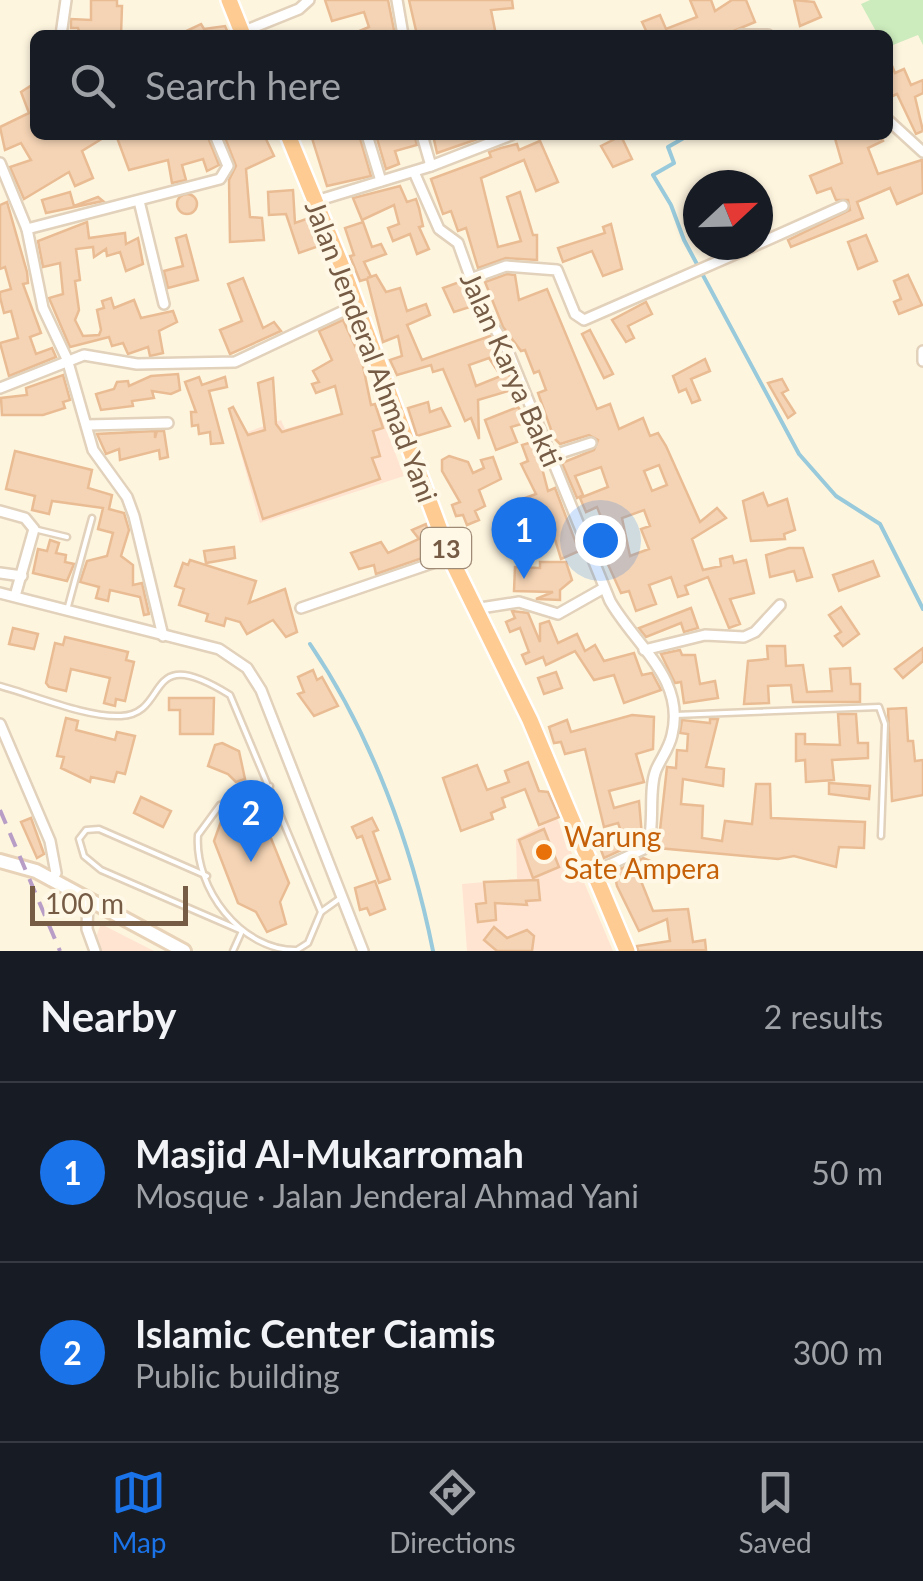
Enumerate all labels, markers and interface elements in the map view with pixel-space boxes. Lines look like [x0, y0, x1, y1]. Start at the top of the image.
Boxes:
search box [30, 30, 893, 140]
icon: search [65, 58, 120, 113]
text: Search here [145, 62, 341, 108]
north arrow [683, 170, 773, 260]
street label: Jalan Jenderal Ahmad Yani [299, 195, 445, 507]
street label: Jalan Karya Bakti [454, 266, 570, 472]
pin: 1 [492, 496, 556, 579]
your location [575, 515, 626, 566]
road number: 13 [421, 528, 471, 568]
pin: 2 [218, 780, 284, 862]
place label: Warung Sate Ampera [564, 819, 720, 885]
marker: Warung Sate Ampera [533, 841, 555, 863]
scale bar [30, 881, 188, 926]
text: 100 m [45, 886, 124, 920]
text: Nearby [40, 991, 177, 1041]
text: 2 results [764, 997, 883, 1036]
text: Masjid Al-Mukarromah [135, 1130, 524, 1176]
text: 1 [63, 1153, 82, 1192]
text: 50 m [811, 1153, 883, 1192]
text: Mosque · Jalan Jenderal Ahmad Yani [135, 1176, 639, 1215]
text: Islamic Center Ciamis [135, 1310, 496, 1356]
text: 2 [63, 1333, 82, 1372]
text: 300 m [793, 1333, 883, 1372]
text: Public building [135, 1356, 340, 1395]
tab: Map [111, 1465, 167, 1559]
tab: Directions [389, 1465, 516, 1559]
tab: Saved [738, 1465, 812, 1559]

